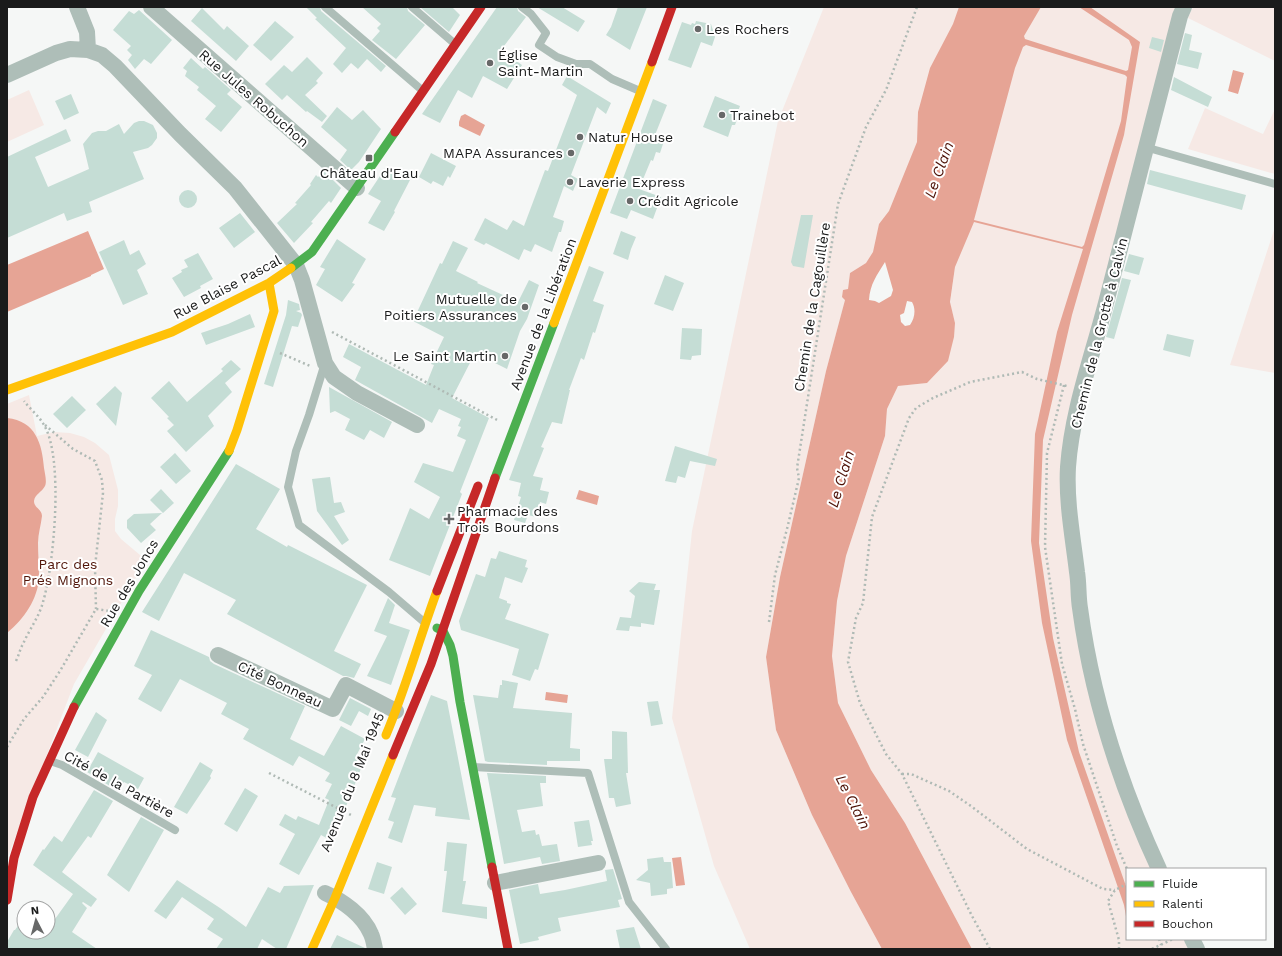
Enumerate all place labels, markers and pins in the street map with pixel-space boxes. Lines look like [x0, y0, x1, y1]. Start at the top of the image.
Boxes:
place label: Les Rochers [706, 21, 789, 37]
marker: Les Rochers [693, 24, 703, 34]
place label: Église Saint-Martin [498, 47, 583, 79]
marker: Église Saint-Martin [485, 58, 495, 68]
place label: Trainebot [730, 107, 794, 123]
marker: Trainebot [717, 110, 727, 120]
place label: Natur House [588, 129, 673, 145]
marker: Natur House [575, 132, 585, 142]
place label: MAPA Assurances [443, 145, 563, 161]
marker: MAPA Assurances [566, 148, 576, 158]
marker: Château d'Eau [364, 153, 374, 163]
place label: Château d'Eau [320, 165, 418, 181]
place label: Laverie Express [578, 174, 685, 190]
marker: Laverie Express [565, 177, 575, 187]
place label: Crédit Agricole [638, 193, 738, 209]
marker: Crédit Agricole [625, 196, 635, 206]
place label: Mutuelle de Poitiers Assurances [384, 291, 517, 323]
marker: Mutuelle de Poitiers Assurances [520, 302, 530, 312]
place label: Le Saint Martin [393, 348, 497, 364]
marker: Le Saint Martin [500, 351, 510, 361]
place label: Pharmacie des Trois Bourdons [457, 503, 559, 535]
marker: Pharmacie des Trois Bourdons [444, 514, 454, 524]

